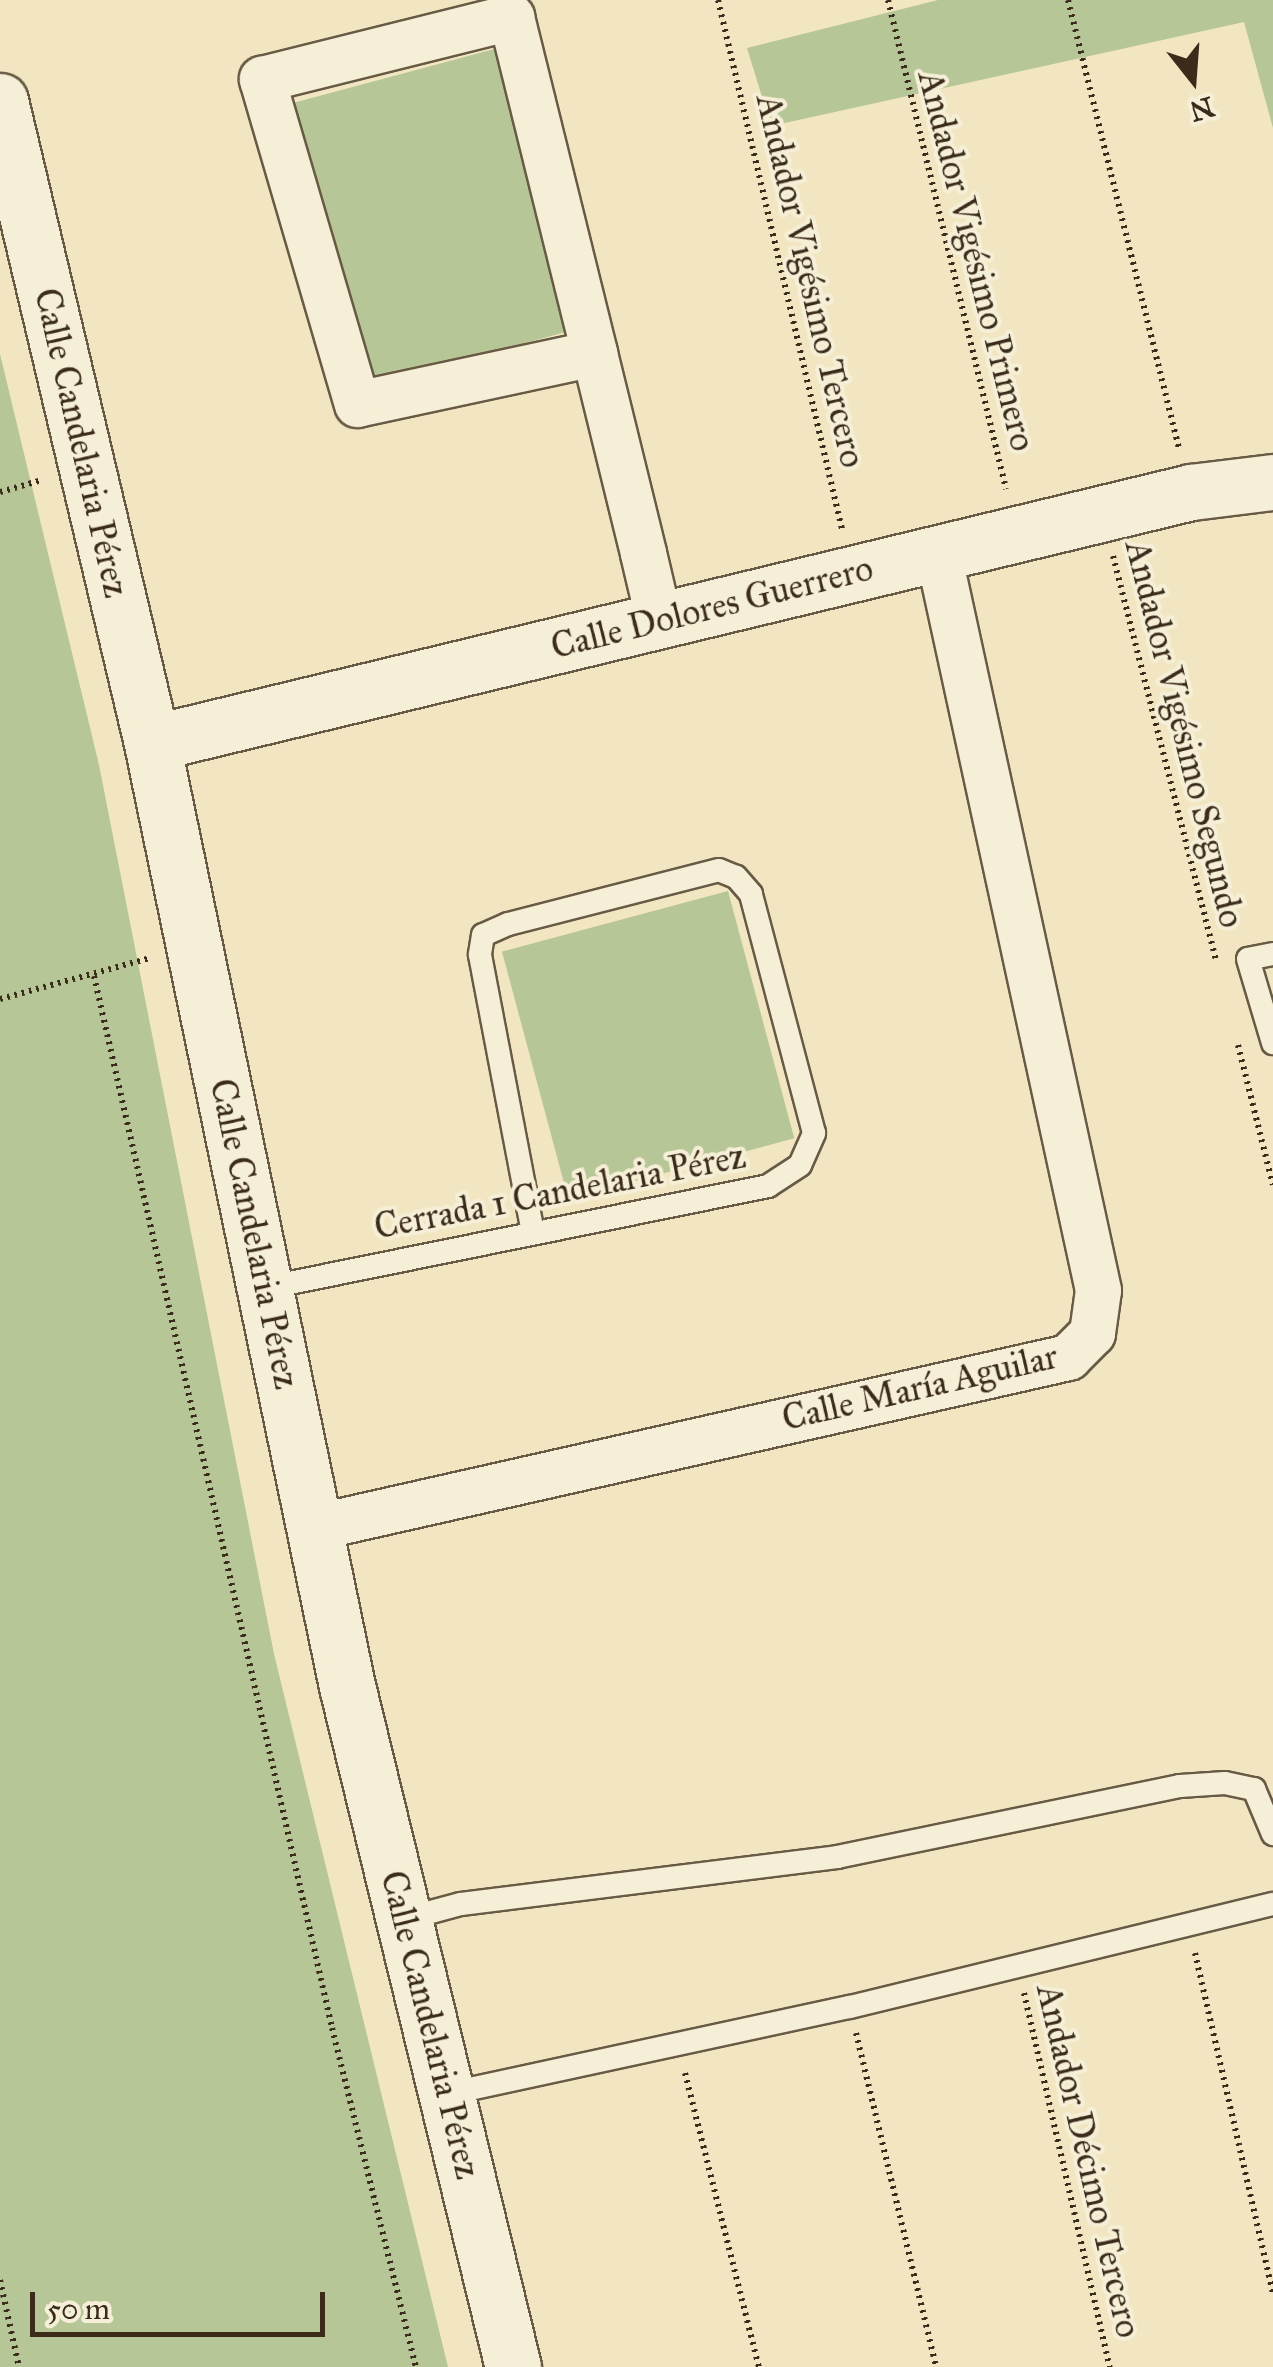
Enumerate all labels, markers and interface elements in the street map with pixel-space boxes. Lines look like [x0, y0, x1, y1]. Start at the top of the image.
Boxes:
north arrow [1143, 30, 1243, 130]
street label: Andador Vigésimo Primero [908, 67, 1044, 455]
text: N [1185, 89, 1218, 129]
street label: Andador Vigésimo Tercero [747, 90, 873, 472]
street label: Calle Candelaria Pérez [25, 284, 137, 602]
street label: Andador Vigésimo Segundo [1116, 536, 1252, 932]
street label: Calle Dolores Guerrero [547, 548, 877, 668]
street label: Calle Candelaria Pérez [201, 1075, 307, 1393]
street label: Cerrada 1 Candelaria Pérez [371, 1135, 749, 1249]
street label: Calle María Aguilar [778, 1336, 1062, 1440]
street label: Calle Candelaria Pérez [371, 1867, 489, 2183]
street label: Andador Décimo Tercero [1027, 1980, 1149, 2342]
scale bar [35, 2272, 330, 2334]
text: 50 m [47, 2291, 110, 2327]

